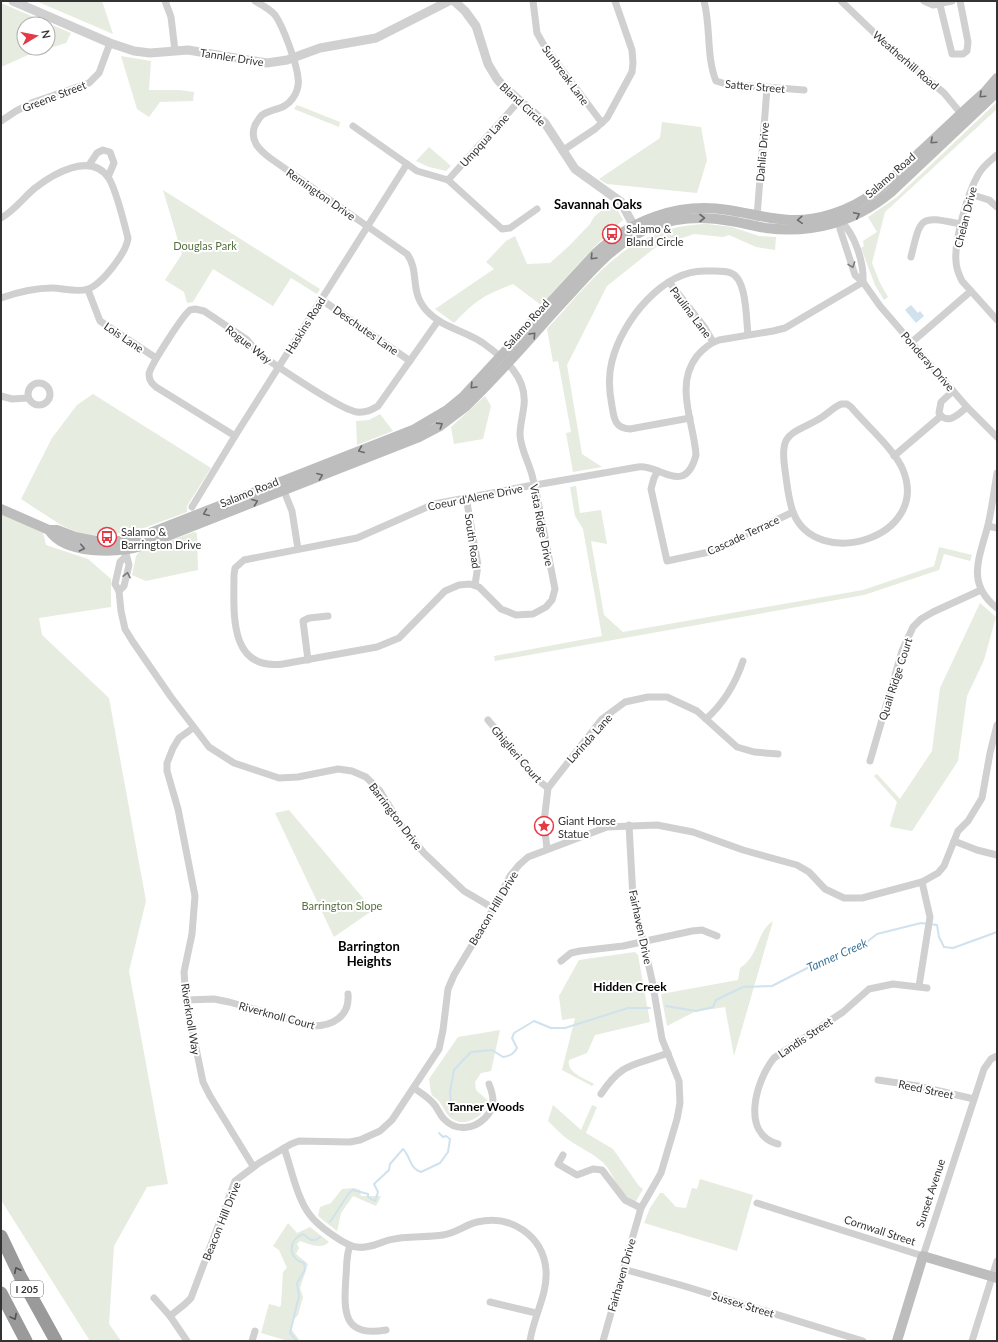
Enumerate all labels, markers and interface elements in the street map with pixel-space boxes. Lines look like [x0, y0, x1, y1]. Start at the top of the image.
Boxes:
north arrow [16, 16, 56, 56]
street label: Weatherhill Road [870, 28, 942, 92]
text: N [39, 29, 53, 39]
street label: Sunbreak Lane [540, 43, 592, 108]
street label: Tannler Drive [199, 46, 265, 68]
street label: Satter Street [724, 77, 786, 95]
street label: Greene Street [20, 78, 88, 114]
street label: Bland Circle [498, 80, 549, 129]
one-way arrow [979, 90, 987, 97]
street label: Umpqua Lane [457, 111, 511, 169]
street label: Dahlia Drive [753, 122, 771, 182]
one-way arrow [930, 136, 938, 144]
street label: Salamo Road [862, 150, 918, 200]
street label: Remington Drive [284, 165, 358, 223]
street label: Chelan Drive [951, 185, 979, 249]
district label: Savannah Oaks [554, 196, 642, 212]
one-way arrow [852, 212, 860, 220]
one-way arrow [699, 214, 705, 222]
one-way arrow [796, 216, 803, 225]
place label: Salamo & Bland Circle [626, 222, 684, 248]
bus stop icon: Salamo & Bland Circle [601, 223, 623, 245]
park label: Douglas Park [173, 239, 237, 252]
one-way arrow [590, 252, 598, 260]
one-way arrow [847, 261, 855, 268]
street label: Paulina Lane [668, 284, 715, 340]
street label: Haskins Road [282, 294, 328, 356]
street label: Salamo Road [500, 297, 552, 351]
street label: Deschutes Lane [331, 303, 401, 357]
street label: Lois Lane [102, 319, 146, 355]
street label: Rogue Way [223, 322, 275, 366]
street label: Ponderay Drive [899, 329, 957, 393]
one-way arrow [528, 332, 535, 339]
one-way arrow [470, 381, 478, 389]
one-way arrow [436, 423, 443, 430]
one-way arrow [358, 446, 365, 454]
one-way arrow [317, 473, 324, 481]
street label: Salamo Road [218, 474, 280, 510]
street label: Coeur d'Alene Drive [426, 481, 524, 513]
street label: Vista Ridge Drive [528, 483, 556, 567]
one-way arrow [252, 499, 259, 507]
one-way arrow [202, 508, 209, 516]
street label: South Road [463, 513, 483, 569]
street label: Cascade Terrace [705, 513, 781, 557]
place label: Salamo & Barrington Drive [121, 525, 202, 551]
bus stop icon: Salamo & Barrington Drive [96, 526, 118, 548]
one-way arrow [79, 543, 85, 551]
one-way arrow [122, 572, 130, 578]
street label: Quail Ridge Court [876, 636, 914, 722]
street label: Lorinda Lane [563, 711, 615, 765]
street label: Ghiglieri Court [489, 723, 545, 785]
street label: Barrington Drive [367, 780, 425, 852]
place label: Giant Horse Statue [558, 814, 616, 840]
place icon: Giant Horse Statue [533, 815, 555, 837]
street label: Beacon Hill Drive [466, 869, 520, 947]
street label: Fairhaven Drive [627, 889, 655, 965]
park label: Barrington Slope [302, 899, 383, 912]
water label: Tanner Creek [804, 935, 870, 975]
district label: Barrington Heights [338, 938, 400, 969]
district label: Hidden Creek [593, 979, 667, 994]
street label: Riverknoll Way [179, 982, 203, 1056]
street label: Riverknoll Court [237, 999, 317, 1031]
street label: Landis Street [775, 1014, 835, 1060]
street label: Reed Street [897, 1077, 955, 1101]
district label: Tanner Woods [448, 1099, 524, 1114]
street label: Sunset Avenue [913, 1157, 947, 1229]
street label: Beacon Hill Drive [199, 1180, 243, 1262]
street label: Cornwall Street [843, 1212, 918, 1248]
street label: Fairhaven Drive [604, 1237, 638, 1313]
one-way arrow [14, 1266, 22, 1274]
road number: I 205 [11, 1281, 43, 1297]
street label: Sussex Street [710, 1288, 776, 1320]
one-way arrow [9, 1313, 16, 1320]

